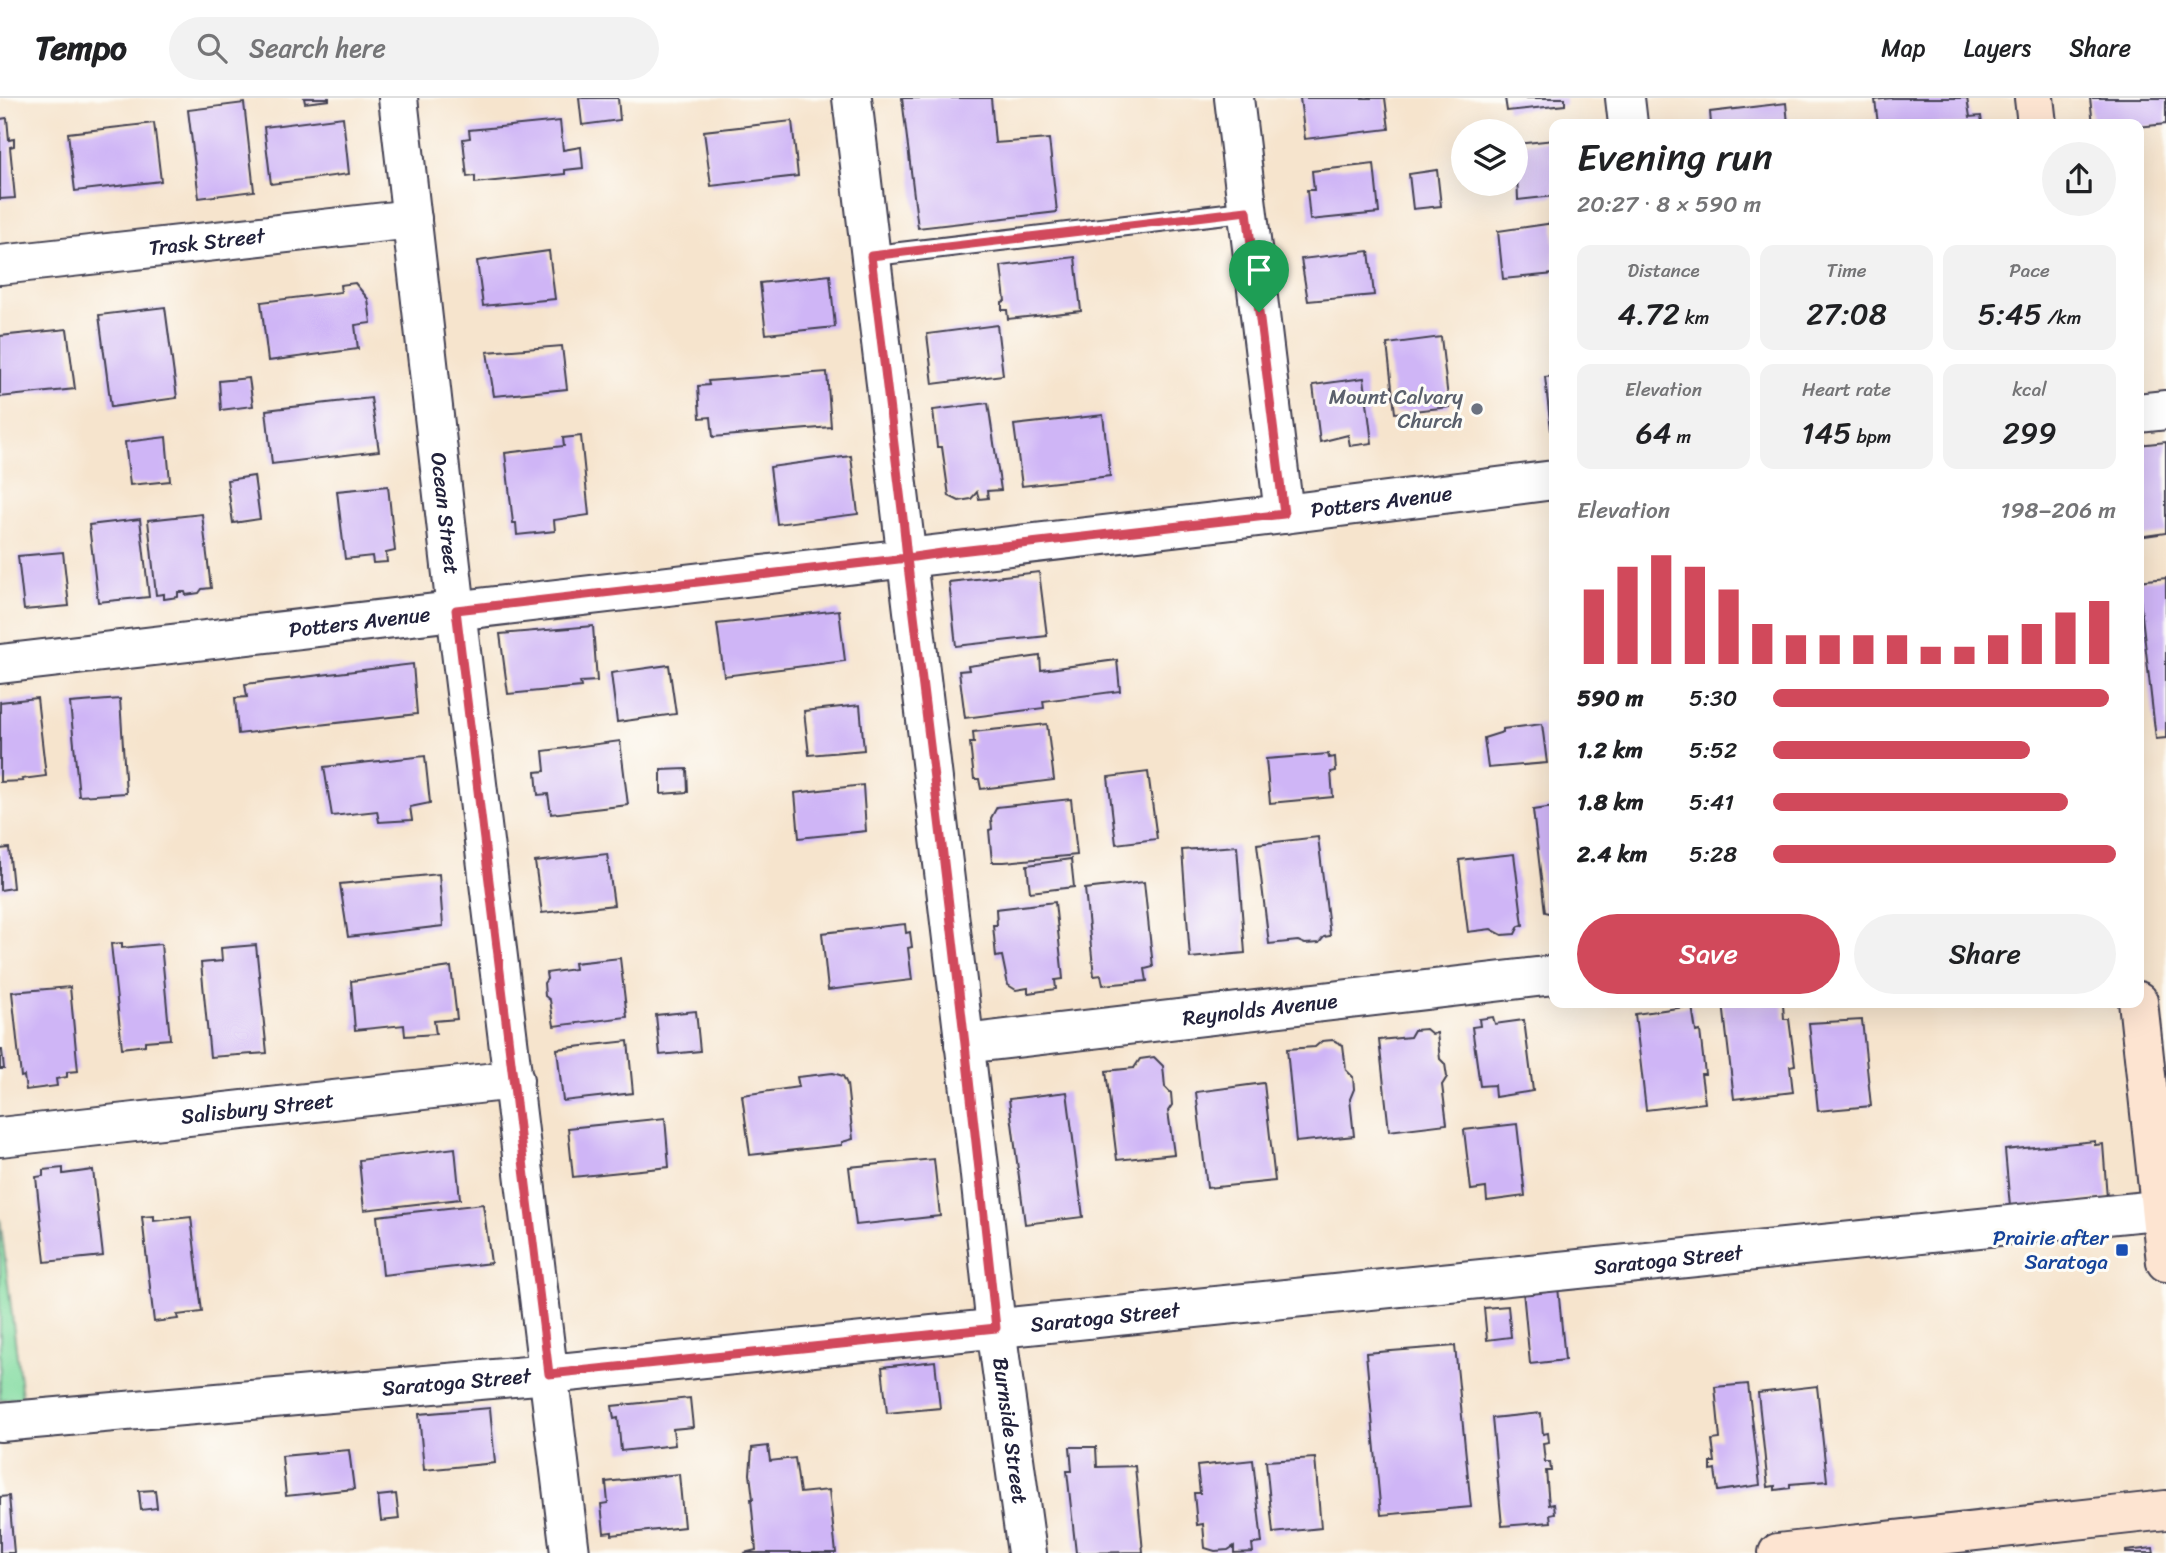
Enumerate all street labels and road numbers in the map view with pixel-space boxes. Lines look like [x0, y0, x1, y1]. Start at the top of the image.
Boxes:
street label: Trask Street [147, 216, 268, 267]
street label: Ocean Street [419, 450, 471, 576]
street label: Potters Avenue [1308, 474, 1455, 529]
street label: Potters Avenue [287, 595, 433, 649]
street label: Reynolds Avenue [1180, 981, 1340, 1037]
street label: Salisbury Street [179, 1081, 336, 1136]
street label: Saratoga Street [1592, 1233, 1746, 1286]
street label: Saratoga Street [1029, 1291, 1183, 1344]
street label: Burnside Street [981, 1355, 1039, 1506]
street label: Saratoga Street [380, 1357, 534, 1408]

